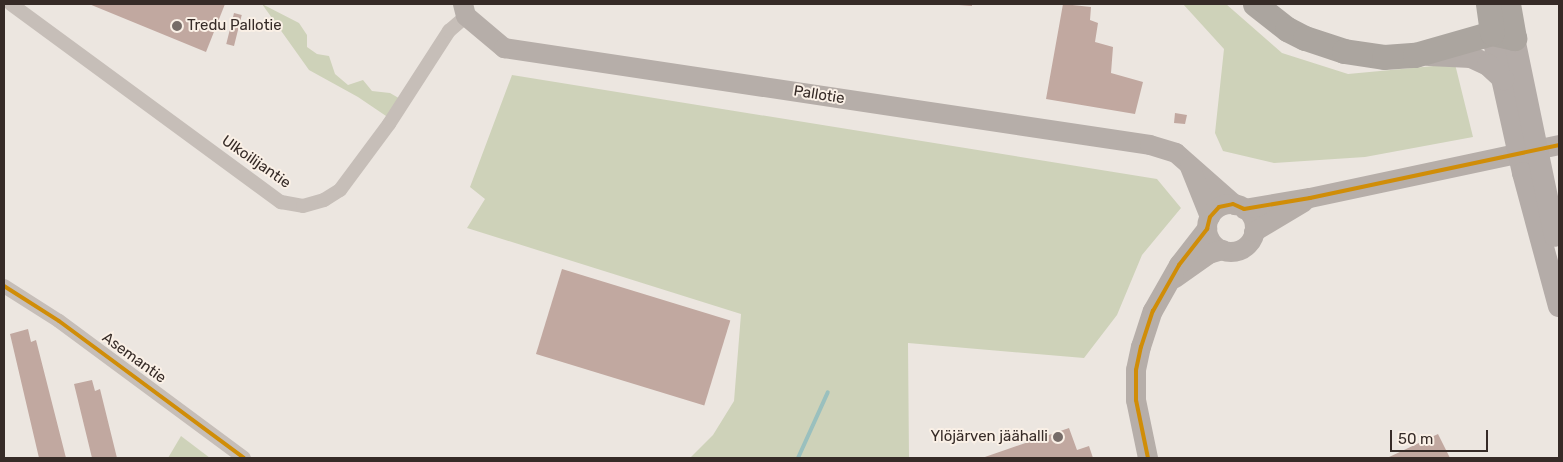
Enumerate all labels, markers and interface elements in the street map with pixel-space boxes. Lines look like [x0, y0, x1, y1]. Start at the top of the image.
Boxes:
place label: Tredu Pallotie [187, 17, 282, 35]
marker: Tredu Pallotie [171, 20, 183, 32]
street label: Pallotie [792, 82, 846, 108]
street label: Ulkoilijantie [218, 132, 294, 192]
street label: Asemantie [99, 329, 169, 387]
scale bar [1393, 420, 1490, 452]
place label: Ylöjärven jäähalli [930, 428, 1048, 446]
text: 50 m [1398, 430, 1433, 448]
marker: Ylöjärven jäähalli [1052, 431, 1064, 443]

